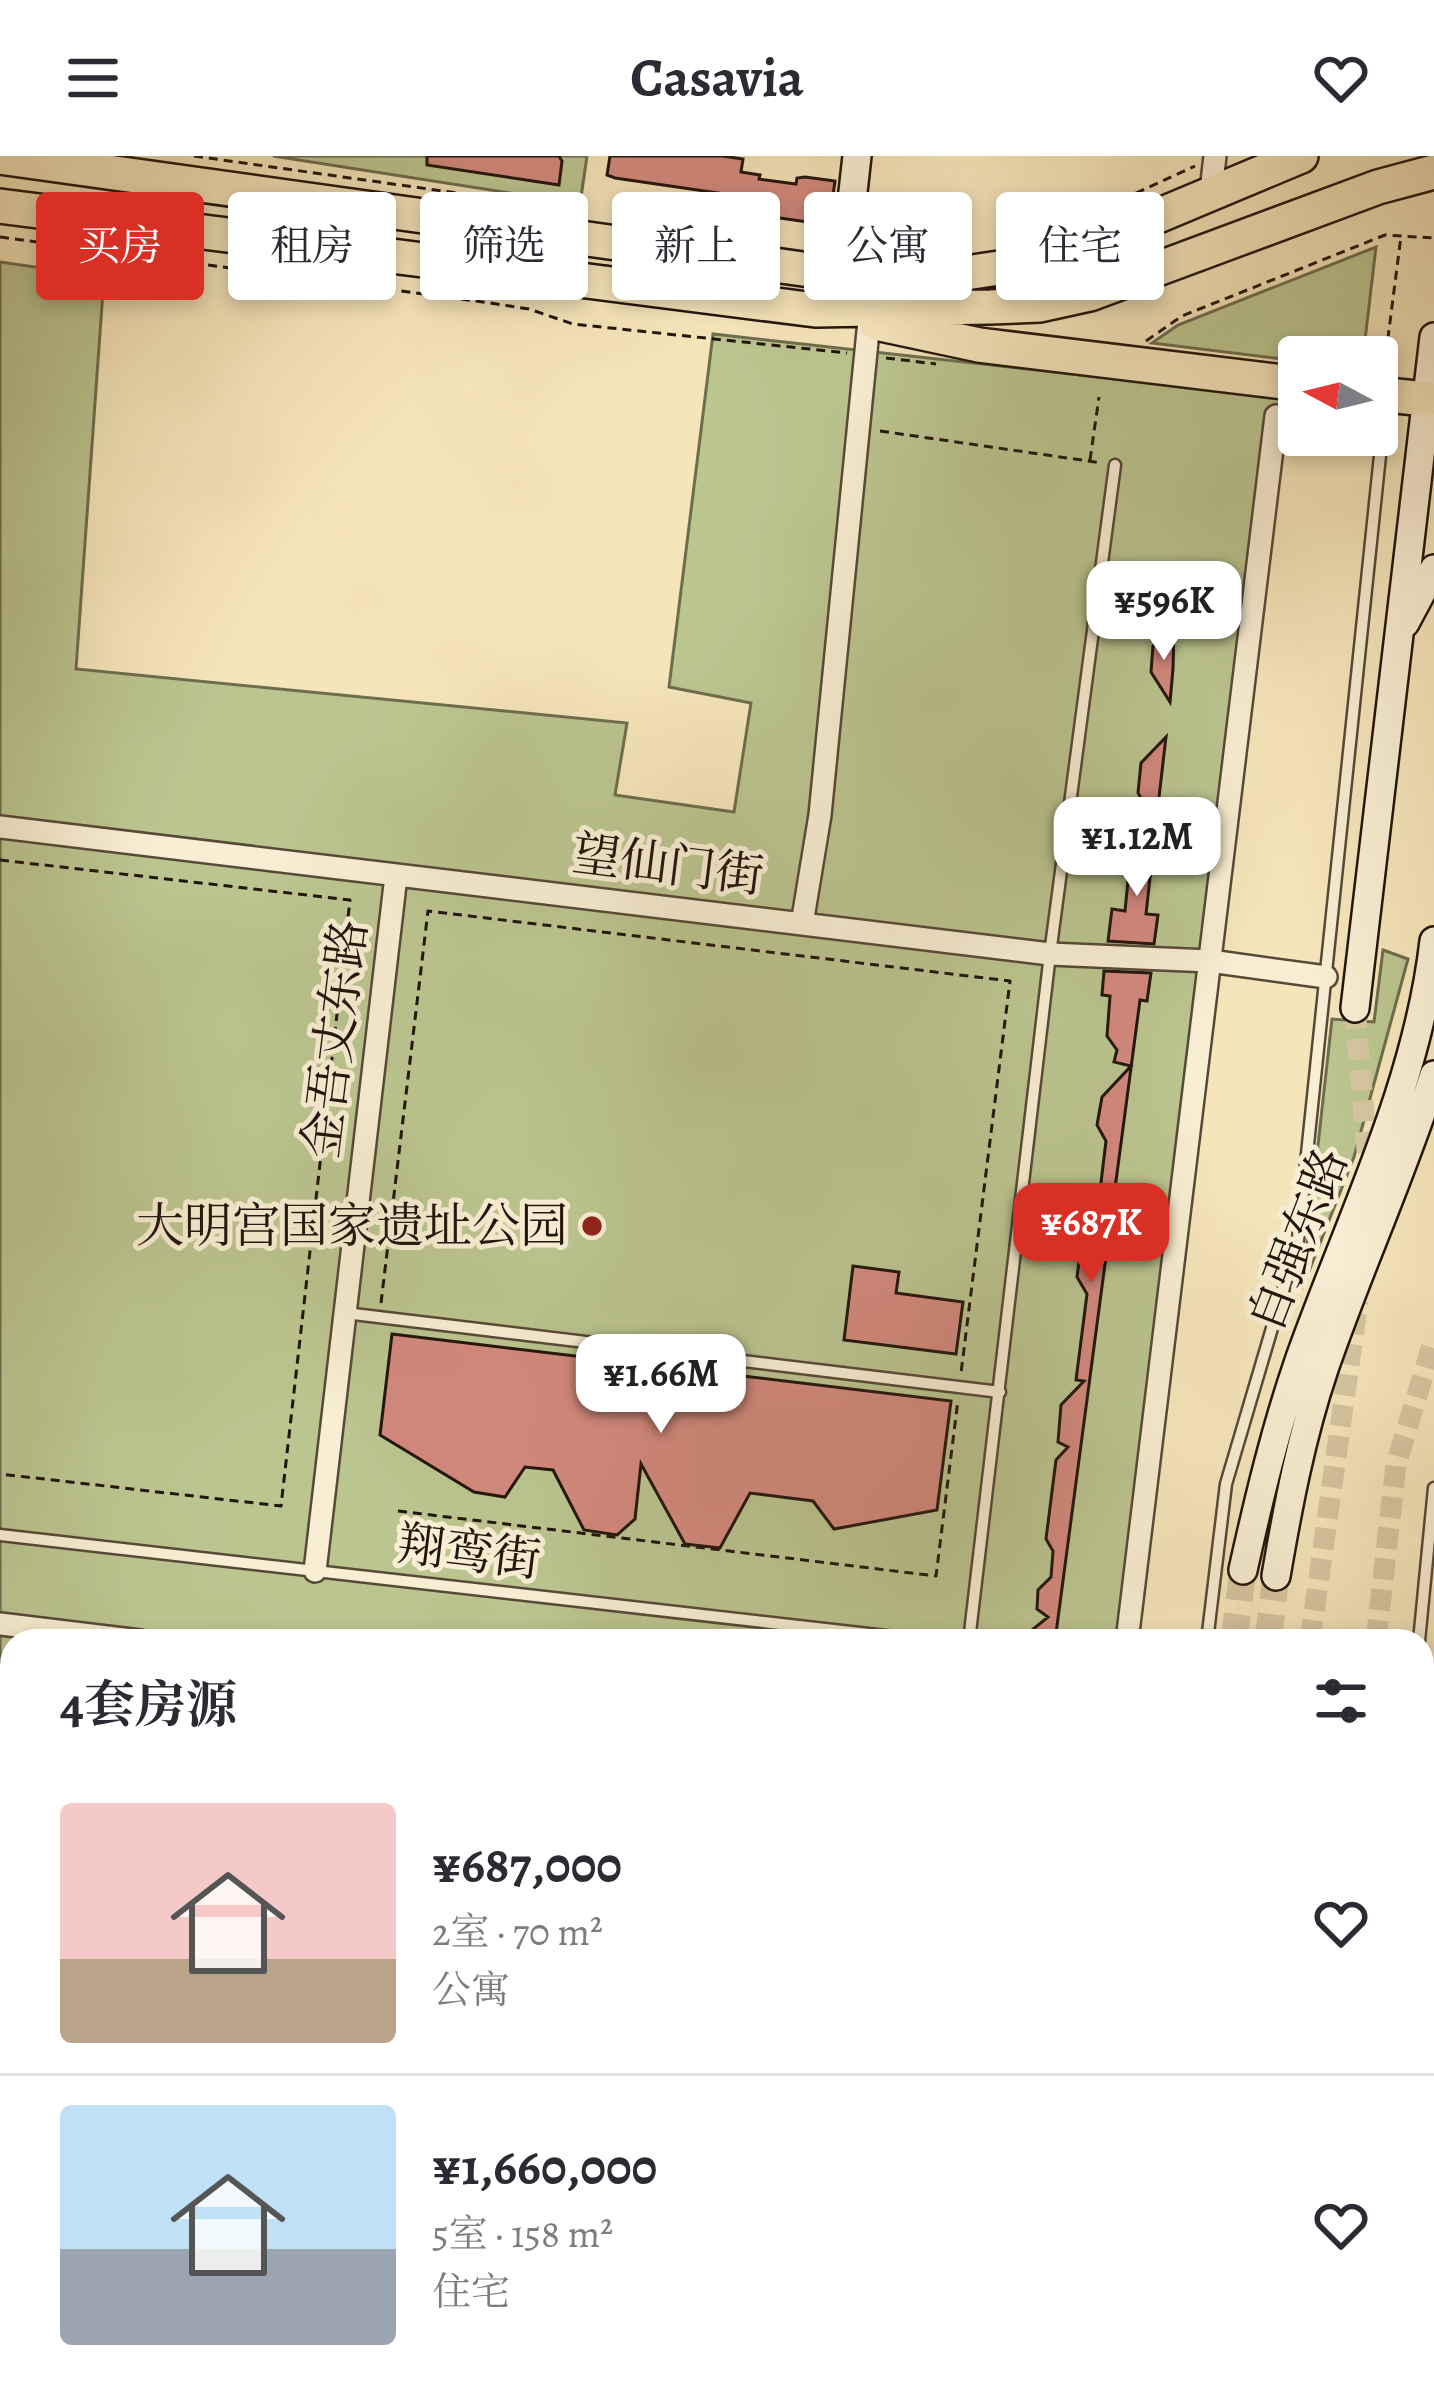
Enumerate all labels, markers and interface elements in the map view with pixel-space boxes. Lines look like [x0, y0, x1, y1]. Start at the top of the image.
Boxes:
text: Casavia [630, 41, 804, 115]
icon: menu [60, 45, 126, 111]
icon: heart [1308, 45, 1374, 111]
chip: 买房 [36, 192, 204, 300]
chip: 租房 [228, 192, 396, 300]
chip: 筛选 [420, 192, 588, 300]
chip: 新上 [612, 192, 780, 300]
chip: 公寓 [804, 192, 972, 300]
chip: 住宅 [996, 192, 1164, 300]
north arrow [1278, 336, 1398, 456]
map controls [1278, 336, 1398, 456]
pin: ¥596K [1080, 561, 1248, 663]
text: ¥596K [1114, 573, 1214, 626]
pin: ¥1.12M [1039, 797, 1235, 899]
text: ¥1.12M [1081, 809, 1193, 862]
street label: 望仙门街 [569, 821, 767, 909]
street label: 金吾丈东路 [288, 916, 382, 1162]
street label: 自强东路 [1233, 1139, 1363, 1341]
pin: ¥687K [1007, 1183, 1175, 1285]
place label: 大明宫国家遗址公园 [136, 1193, 568, 1259]
text: ¥687K [1040, 1195, 1142, 1248]
marker: 大明宫国家遗址公园 [579, 1213, 605, 1239]
pin: ¥1.66M [563, 1334, 759, 1436]
text: ¥1.66M [603, 1346, 719, 1399]
street label: 翔鸾街 [394, 1510, 544, 1594]
icon: filters [1308, 1668, 1374, 1734]
text: 4套房源 [60, 1670, 237, 1740]
text: ¥687,000 [432, 1830, 622, 1900]
icon: home [156, 1851, 300, 1995]
icon: heart [1308, 1890, 1374, 1956]
text: 2室 · 70 m² [432, 1905, 603, 1958]
text: 公寓 [432, 1963, 510, 2016]
text: ¥1,660,000 [432, 2132, 657, 2202]
icon: home [156, 2153, 300, 2297]
icon: heart [1308, 2192, 1374, 2258]
text: 5室 · 158 m² [432, 2207, 613, 2260]
text: 住宅 [432, 2265, 510, 2318]

